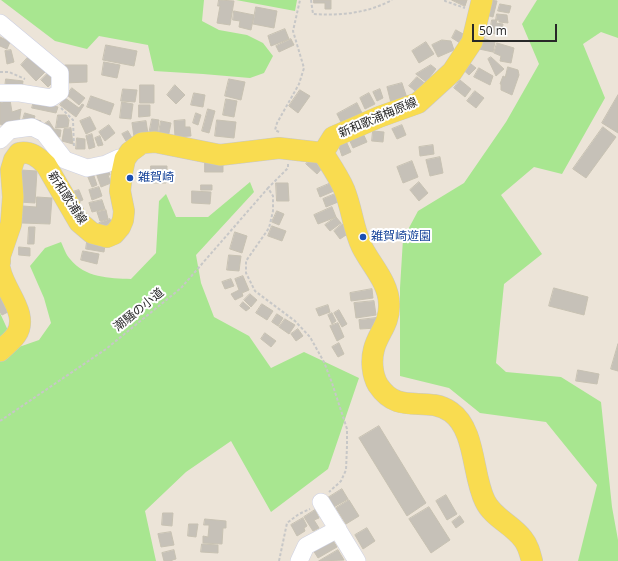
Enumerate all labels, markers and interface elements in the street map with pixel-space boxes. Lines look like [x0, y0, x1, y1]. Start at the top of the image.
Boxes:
scale bar [474, 16, 559, 42]
text: 50 m [479, 22, 507, 39]
street label: 新和歌浦梅原線 [337, 95, 419, 141]
street label: 新和歌浦線 [45, 169, 89, 227]
place label: 雑賀崎 [138, 171, 174, 185]
marker: 雑賀崎 [125, 173, 135, 183]
place label: 雑賀崎遊園 [371, 230, 431, 244]
marker: 雑賀崎遊園 [358, 232, 368, 242]
street label: 潮騒の小道 [111, 286, 167, 334]

